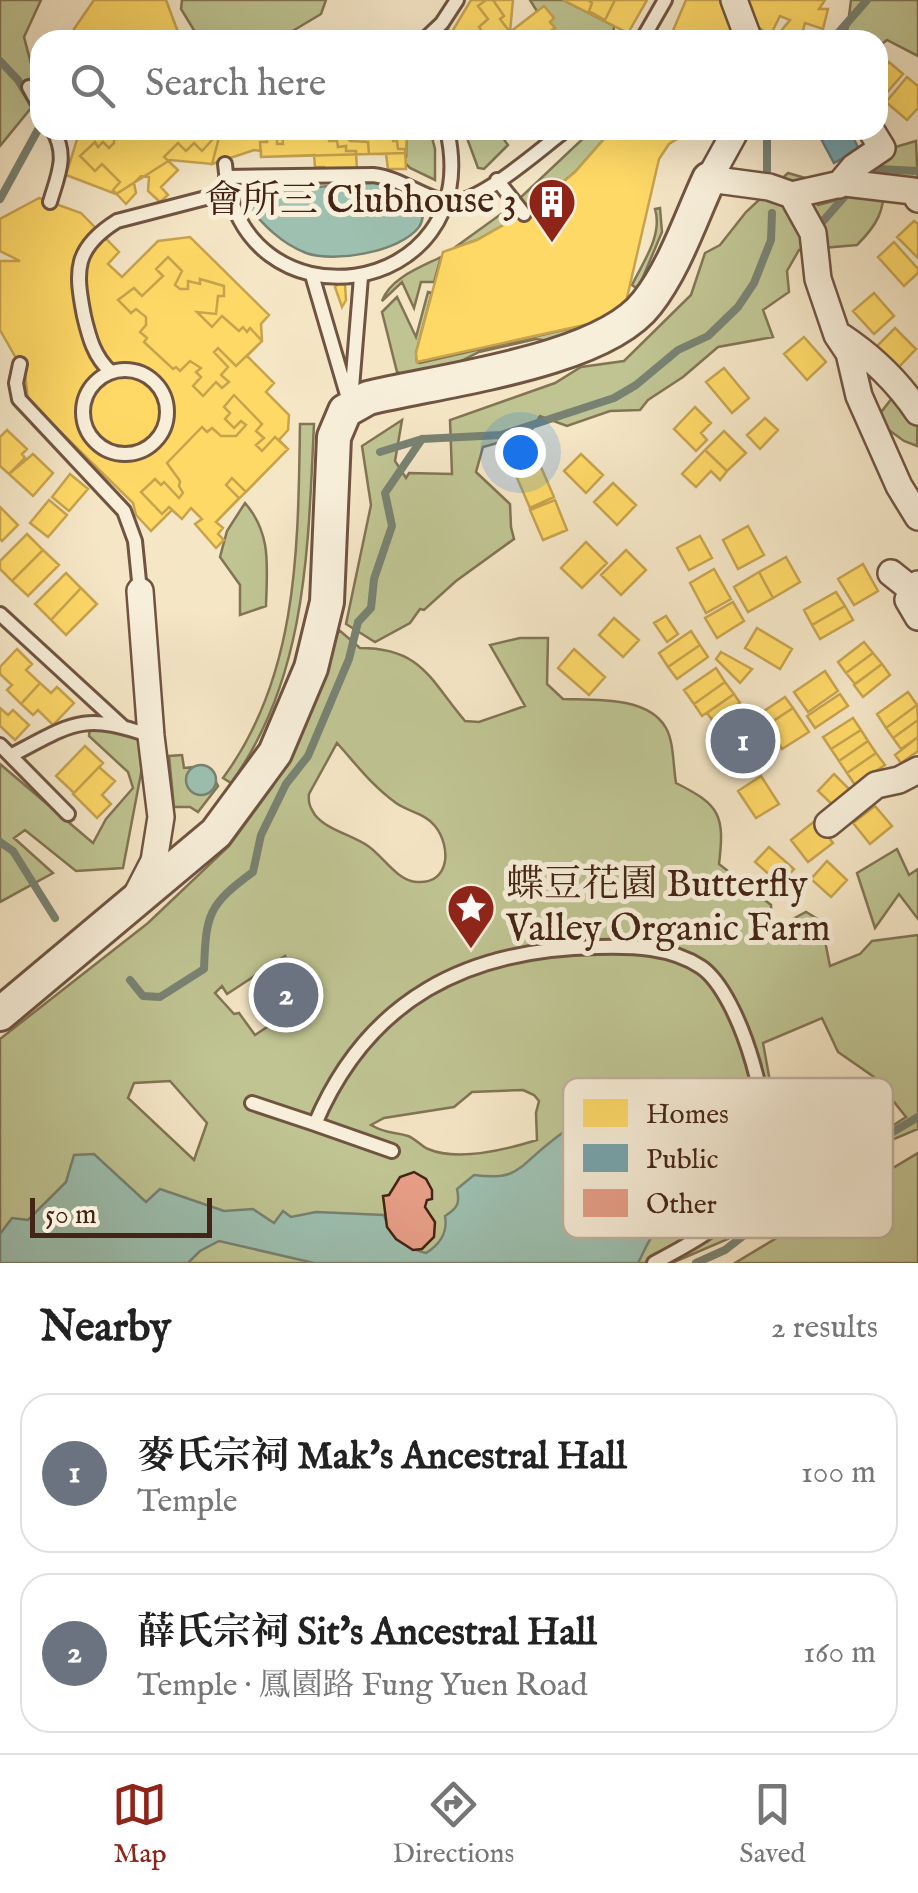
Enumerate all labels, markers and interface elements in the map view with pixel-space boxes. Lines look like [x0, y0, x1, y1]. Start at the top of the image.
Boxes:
search box [30, 30, 888, 140]
icon: search [65, 58, 120, 113]
text: Search here [145, 61, 326, 109]
building icon: 會所三 Clubhouse 3 [526, 176, 578, 244]
place label: 會所三 Clubhouse 3 [204, 178, 517, 226]
your location [495, 427, 546, 478]
pin: 1 [710, 704, 776, 778]
place label: 蝶豆花園 Butterfly Valley Organic Farm [505, 862, 831, 954]
place icon: 蝶豆花園 Butterfly Valley Organic Farm [445, 882, 497, 950]
pin: 2 [254, 958, 318, 1032]
legend [563, 1078, 893, 1238]
text: Homes [646, 1098, 729, 1133]
text: Public [646, 1143, 719, 1178]
text: Other [646, 1188, 717, 1223]
scale bar [30, 1193, 212, 1238]
text: 50 m [45, 1198, 97, 1233]
text: Nearby [40, 1302, 171, 1355]
text: 2 results [771, 1308, 878, 1349]
text: 麥氏宗祠 Mak's Ancestral Hall [137, 1434, 627, 1482]
text: 1 [69, 1453, 80, 1494]
text: 100 m [801, 1453, 876, 1494]
text: Temple [137, 1482, 237, 1523]
text: 薛氏宗祠 Sit's Ancestral Hall [137, 1610, 597, 1658]
text: 2 [67, 1633, 82, 1674]
text: 160 m [803, 1633, 876, 1674]
text: Temple · 鳳園路 Fung Yuen Road [137, 1666, 588, 1707]
tab: Map [112, 1777, 167, 1872]
tab: Directions [392, 1777, 514, 1872]
tab: Saved [739, 1777, 806, 1872]

